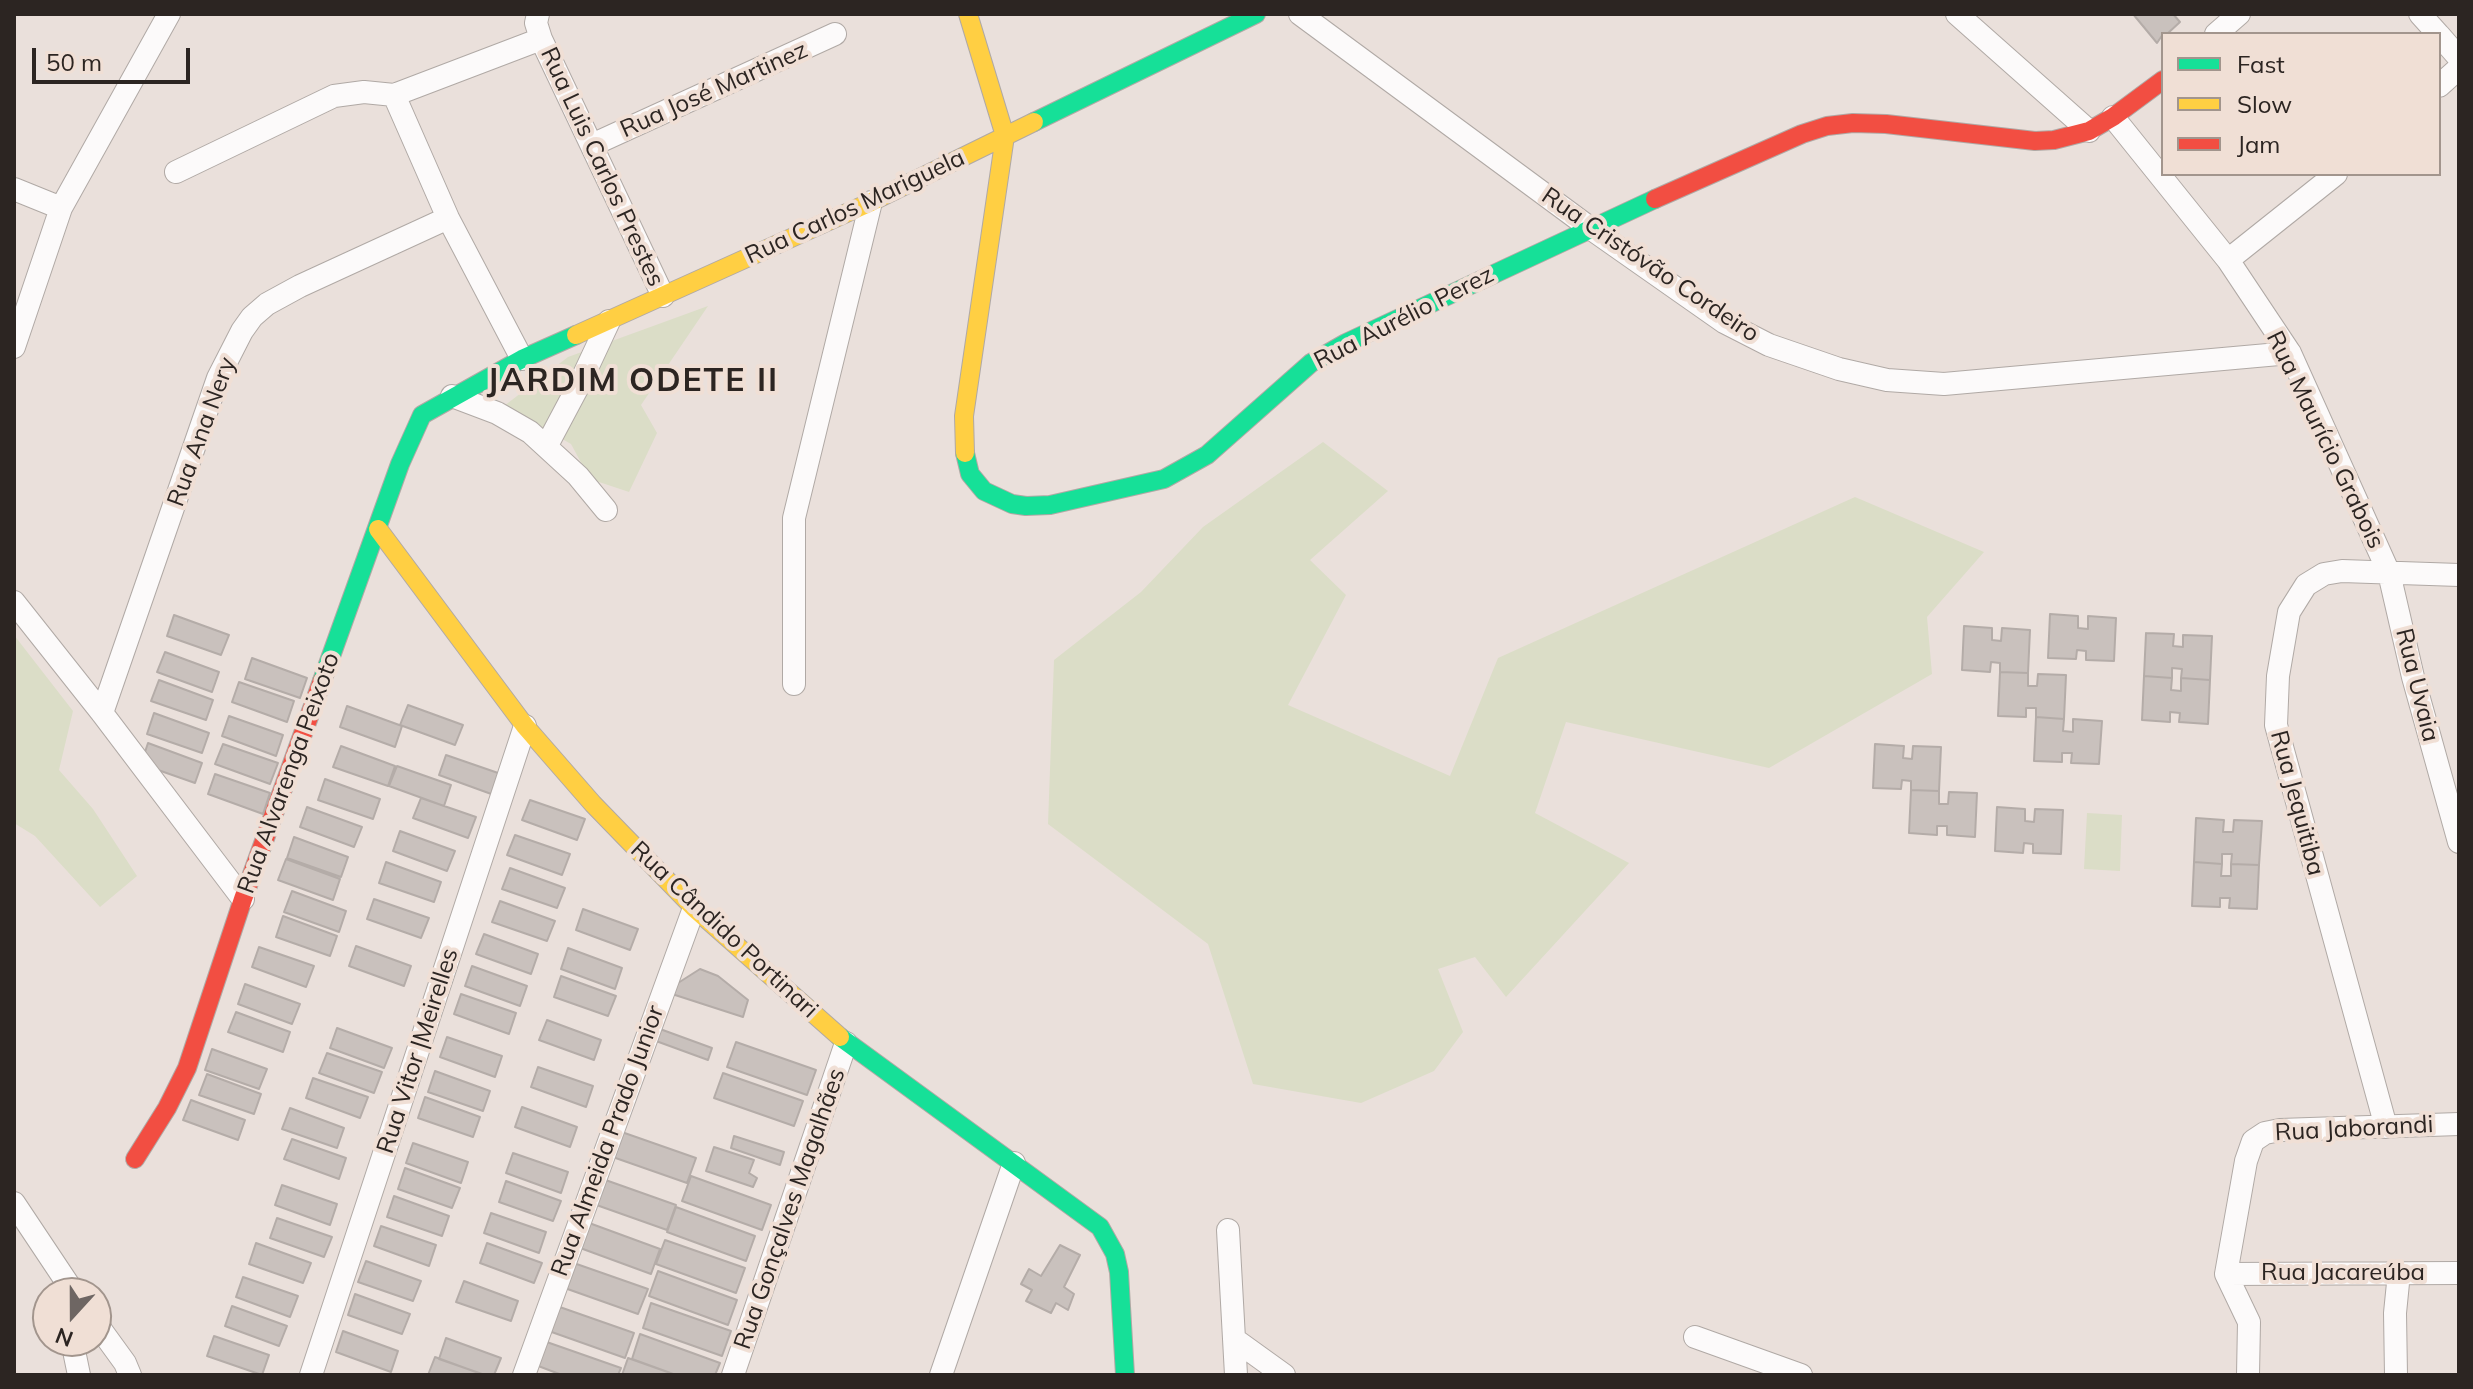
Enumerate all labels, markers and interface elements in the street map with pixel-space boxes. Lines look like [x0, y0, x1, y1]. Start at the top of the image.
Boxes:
scale bar [36, 32, 194, 82]
legend [2161, 32, 2441, 176]
street label: Rua José Martinez [616, 36, 812, 144]
street label: Rua Luis Carlos Prestes [534, 43, 670, 291]
text: 50 m [46, 47, 102, 77]
text: Fast [2237, 49, 2285, 79]
text: Slow [2237, 89, 2292, 119]
text: Jam [2237, 129, 2280, 159]
street label: Rua Carlos Mariguela [741, 144, 969, 270]
street label: Rua Cristóvão Cordeiro [1536, 182, 1764, 348]
street label: Rua Aurélio Perez [1309, 260, 1499, 376]
street label: Rua Maurício Grabois [2260, 327, 2390, 553]
street label: Rua Ana Nery [162, 353, 242, 511]
district label: JARDIM ODETE II [487, 362, 779, 400]
street label: Rua Uvaia [2389, 625, 2445, 745]
street label: Rua Alvarenga Peixoto [232, 649, 346, 897]
street label: Rua Jequitiba [2264, 727, 2330, 879]
street label: Rua Cândido Portinari [624, 836, 824, 1024]
street label: Rua Vitor |Meirelles [371, 945, 465, 1157]
street label: Rua Almeida Prado Junior [546, 1002, 670, 1280]
street label: Rua Gonçalves Magalhães [728, 1065, 852, 1353]
street label: Rua Jaborandi [2274, 1110, 2434, 1148]
street label: Rua Jacareúba [2261, 1259, 2425, 1287]
north arrow [32, 1277, 112, 1357]
text: N [51, 1321, 77, 1354]

